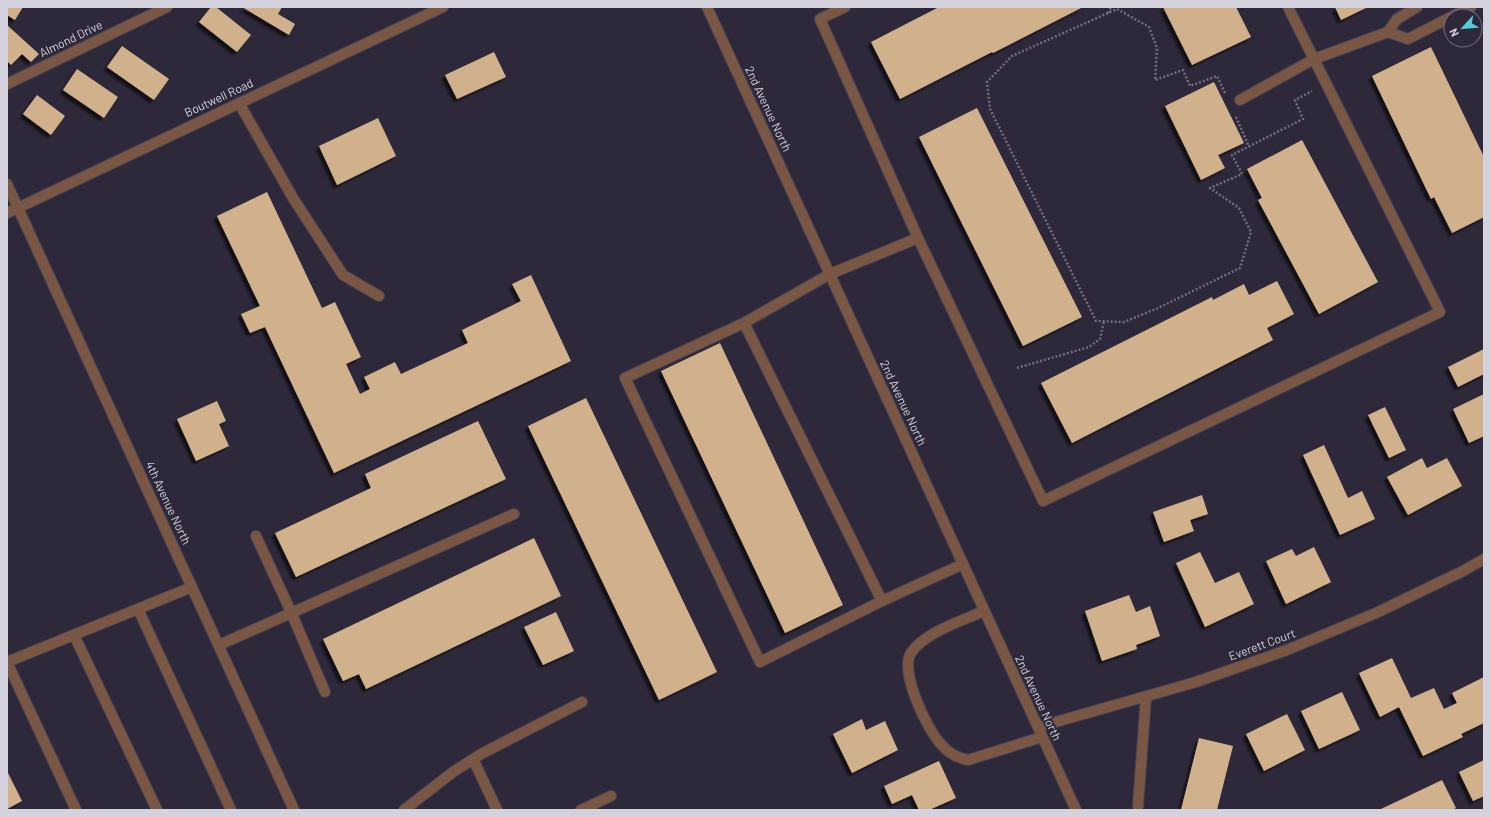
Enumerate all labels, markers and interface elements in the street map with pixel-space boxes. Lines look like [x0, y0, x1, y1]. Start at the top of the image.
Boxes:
north arrow [1443, 8, 1483, 48]
street label: Almond Drive [37, 17, 104, 59]
text: N [1446, 27, 1461, 39]
street label: 2nd Avenue North [743, 64, 795, 153]
street label: Boutwell Road [182, 75, 255, 119]
street label: 2nd Avenue North [878, 358, 930, 447]
street label: 4th Avenue North [143, 459, 194, 547]
street label: Everett Court [1226, 626, 1297, 663]
street label: 2nd Avenue North [1013, 653, 1065, 742]

